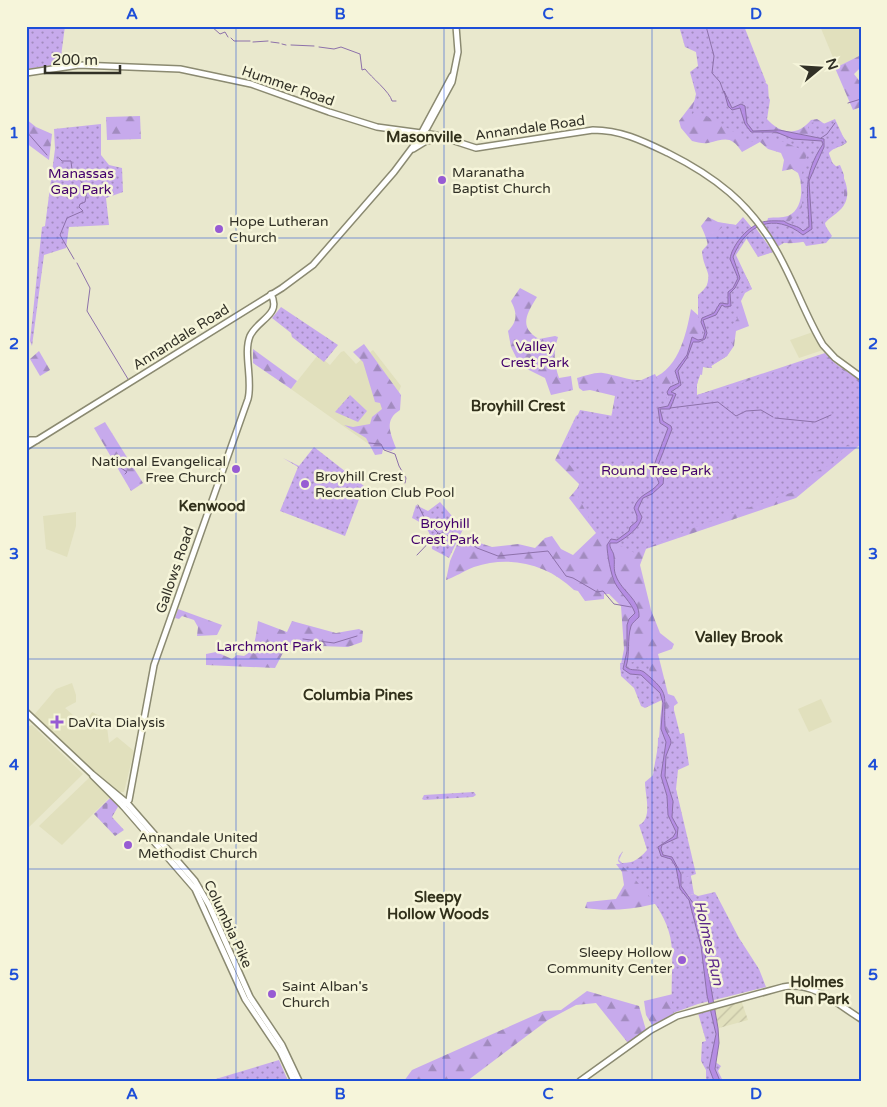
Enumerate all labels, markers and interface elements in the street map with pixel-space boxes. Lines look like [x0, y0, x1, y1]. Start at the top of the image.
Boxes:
text: A [126, 4, 138, 24]
text: B [334, 4, 346, 24]
text: C [542, 4, 554, 24]
text: D [750, 4, 762, 24]
scale bar [45, 42, 120, 74]
north arrow [794, 42, 844, 92]
text: 200 m [52, 51, 98, 69]
text: N [822, 56, 842, 72]
street label: Hummer Road [240, 62, 336, 110]
street label: Annandale Road [474, 112, 586, 144]
text: 1 [9, 123, 19, 143]
text: 1 [868, 123, 878, 143]
district label: Masonville [386, 128, 462, 146]
place label: Maranatha Baptist Church [452, 164, 551, 197]
park label: Manassas Gap Park [48, 165, 114, 198]
marker: Maranatha Baptist Church [436, 174, 448, 186]
place label: Hope Lutheran Church [229, 213, 328, 246]
marker: Hope Lutheran Church [213, 223, 225, 235]
street label: Annandale Road [130, 300, 232, 374]
text: 2 [9, 334, 19, 354]
text: 2 [868, 334, 878, 354]
park label: Valley Crest Park [501, 338, 570, 371]
district label: Broyhill Crest [471, 397, 565, 416]
place label: National Evangelical Free Church [91, 453, 226, 486]
park label: Round Tree Park [601, 462, 711, 479]
marker: National Evangelical Free Church [230, 463, 242, 475]
place label: Broyhill Crest Recreation Club Pool [315, 468, 455, 501]
marker: Broyhill Crest Recreation Club Pool [299, 478, 311, 490]
district label: Kenwood [178, 497, 246, 515]
park label: Broyhill Crest Park [411, 515, 480, 548]
street label: Gallows Road [152, 524, 198, 616]
text: 3 [9, 544, 19, 564]
text: 3 [868, 544, 878, 564]
district label: Valley Brook [695, 628, 783, 647]
park label: Larchmont Park [216, 638, 322, 655]
district label: Columbia Pines [303, 686, 413, 704]
place label: DaVita Dialysis [68, 714, 165, 731]
marker: DaVita Dialysis [50, 715, 64, 729]
text: 4 [9, 755, 19, 775]
text: 4 [868, 755, 878, 775]
place label: Annandale United Methodist Church [138, 829, 258, 862]
marker: Annandale United Methodist Church [122, 839, 134, 851]
street label: Columbia Pike [200, 877, 256, 971]
district label: Sleepy Hollow Woods [387, 888, 489, 923]
water label: Holmes Run [691, 899, 728, 988]
place label: Sleepy Hollow Community Center [547, 944, 673, 977]
marker: Sleepy Hollow Community Center [676, 954, 688, 966]
text: 5 [9, 965, 19, 985]
text: 5 [868, 965, 878, 985]
district label: Holmes Run Park [785, 973, 849, 1008]
place label: Saint Alban's Church [282, 978, 369, 1011]
marker: Saint Alban's Church [266, 988, 278, 1000]
text: A [126, 1084, 138, 1104]
text: B [334, 1084, 346, 1104]
text: C [542, 1084, 554, 1104]
text: D [750, 1084, 762, 1104]

